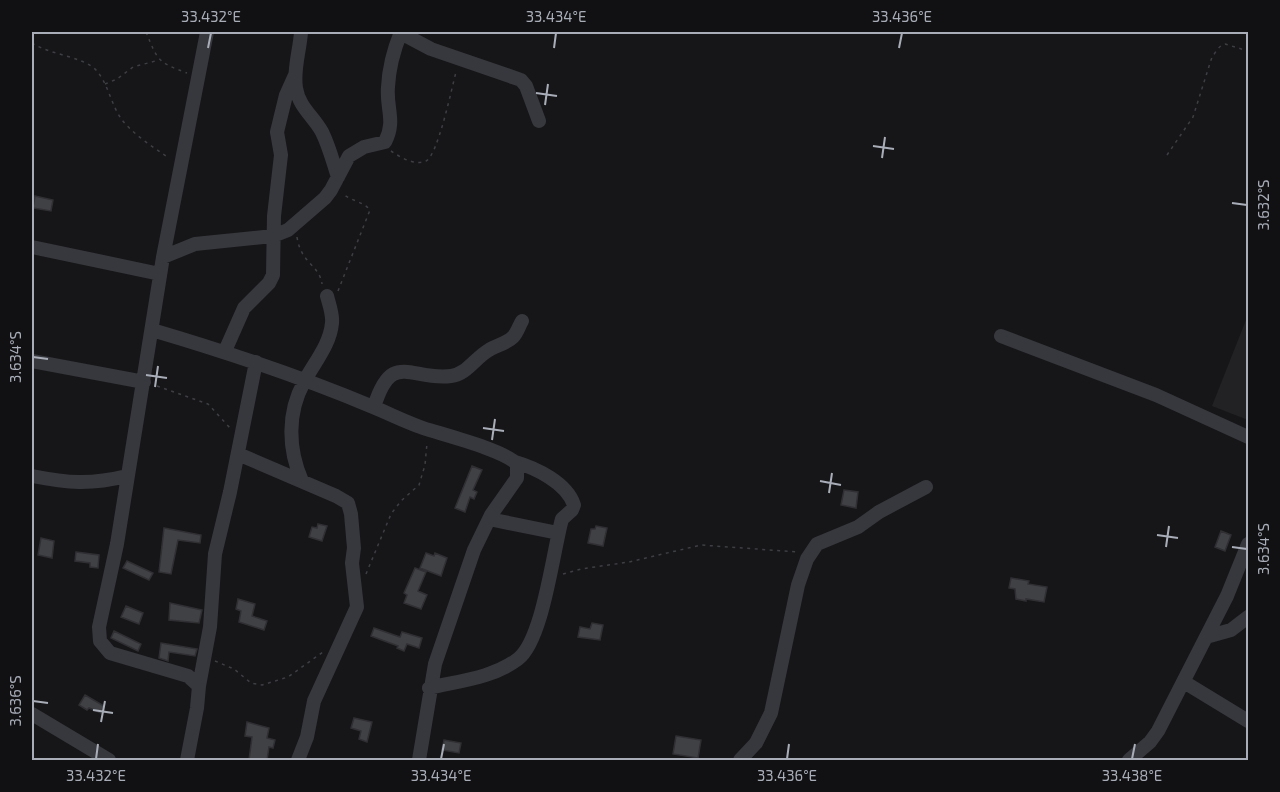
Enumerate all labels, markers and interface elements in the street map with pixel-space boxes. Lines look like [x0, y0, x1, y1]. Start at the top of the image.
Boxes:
text: 33.432°E [181, 7, 241, 25]
text: 33.434°E [526, 7, 586, 25]
text: 33.436°E [872, 7, 932, 25]
text: 3.632°S [1254, 180, 1272, 231]
text: 3.634°S [6, 331, 24, 383]
text: 3.634°S [1254, 523, 1272, 575]
text: 3.636°S [6, 675, 24, 727]
text: 33.432°E [66, 766, 126, 784]
text: 33.434°E [411, 766, 471, 784]
text: 33.436°E [757, 766, 817, 784]
text: 33.438°E [1102, 766, 1162, 784]

